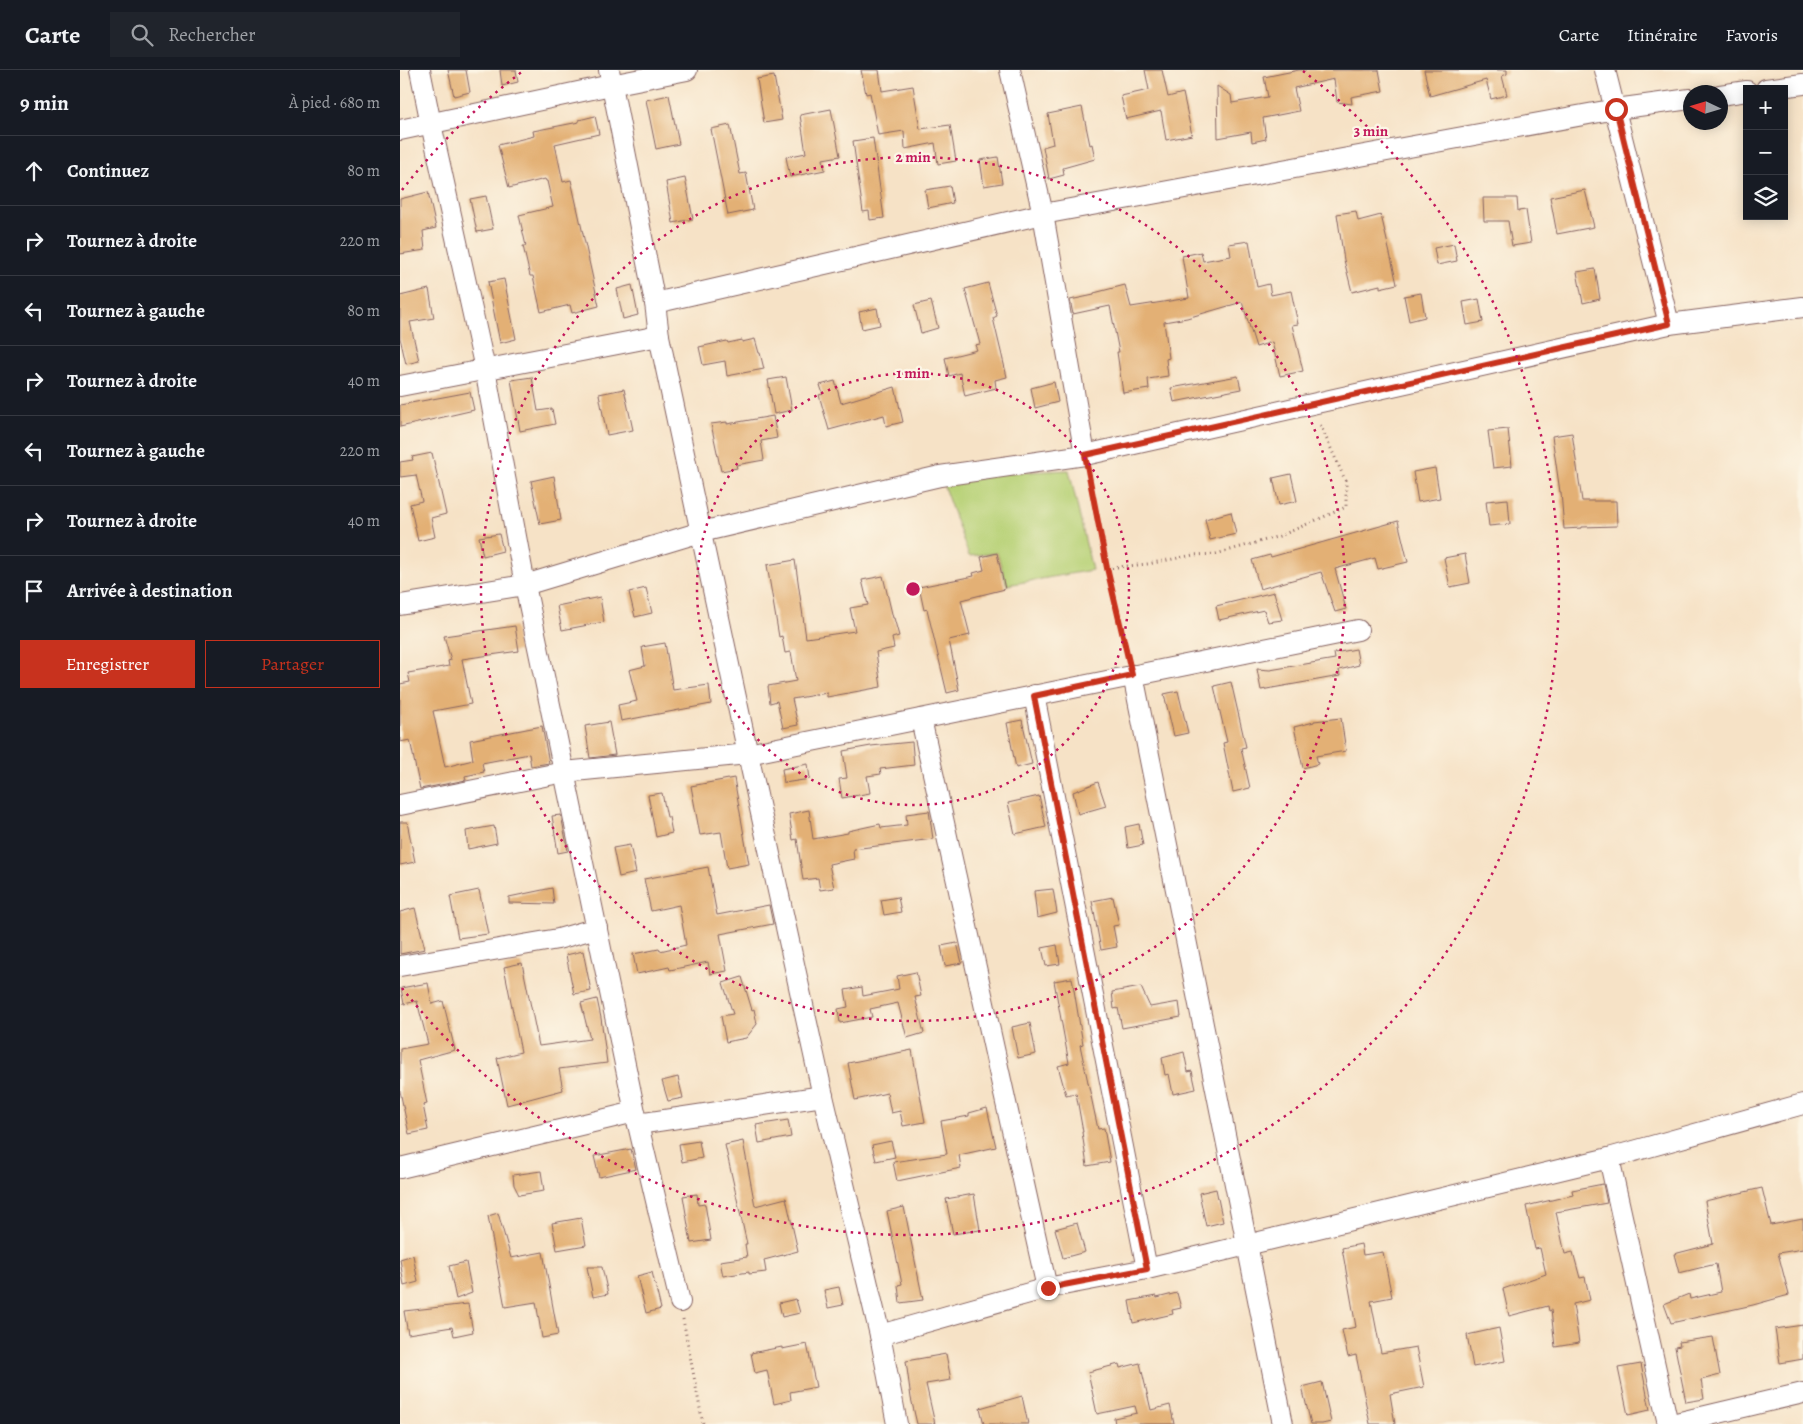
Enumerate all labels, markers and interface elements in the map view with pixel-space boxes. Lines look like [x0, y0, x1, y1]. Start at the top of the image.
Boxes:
search box [110, 12, 460, 57]
text: Carte [25, 19, 80, 51]
icon: search [128, 21, 156, 49]
text: Rechercher [168, 22, 256, 48]
text: Carte [1559, 23, 1599, 47]
text: Itinéraire [1627, 23, 1698, 47]
text: Favoris [1726, 23, 1778, 47]
north arrow [1683, 85, 1728, 130]
map controls [1743, 85, 1788, 220]
button: + [1743, 85, 1788, 130]
text: 9 min [20, 89, 69, 117]
text: À pied · 680 m [289, 92, 380, 114]
route start [1605, 98, 1628, 121]
text: 3 min [1354, 121, 1389, 141]
button: − [1743, 130, 1788, 175]
text: 2 min [895, 147, 931, 167]
icon: ahead [20, 157, 48, 185]
text: Continuez [67, 158, 149, 184]
text: 80 m [347, 160, 380, 182]
button: layers [1743, 175, 1788, 220]
icon: right [20, 227, 48, 255]
text: Tournez à droite [67, 228, 197, 254]
text: 220 m [340, 230, 380, 252]
icon: left [20, 297, 48, 325]
text: Tournez à gauche [67, 298, 205, 324]
text: 80 m [347, 300, 380, 322]
text: 1 min [896, 363, 930, 383]
icon: right [20, 367, 48, 395]
text: Tournez à droite [67, 368, 197, 394]
text: 40 m [348, 370, 380, 392]
icon: left [20, 437, 48, 465]
text: Tournez à gauche [67, 438, 205, 464]
text: 220 m [340, 440, 380, 462]
icon: right [20, 507, 48, 535]
text: Tournez à droite [67, 508, 197, 534]
text: 40 m [348, 510, 380, 532]
icon: arrive [20, 577, 48, 605]
text: Arrivée à destination [67, 578, 232, 604]
centre of rings [904, 580, 922, 598]
button: Enregistrer [20, 640, 195, 688]
button: Partager [205, 640, 380, 688]
route end [1037, 1277, 1060, 1300]

